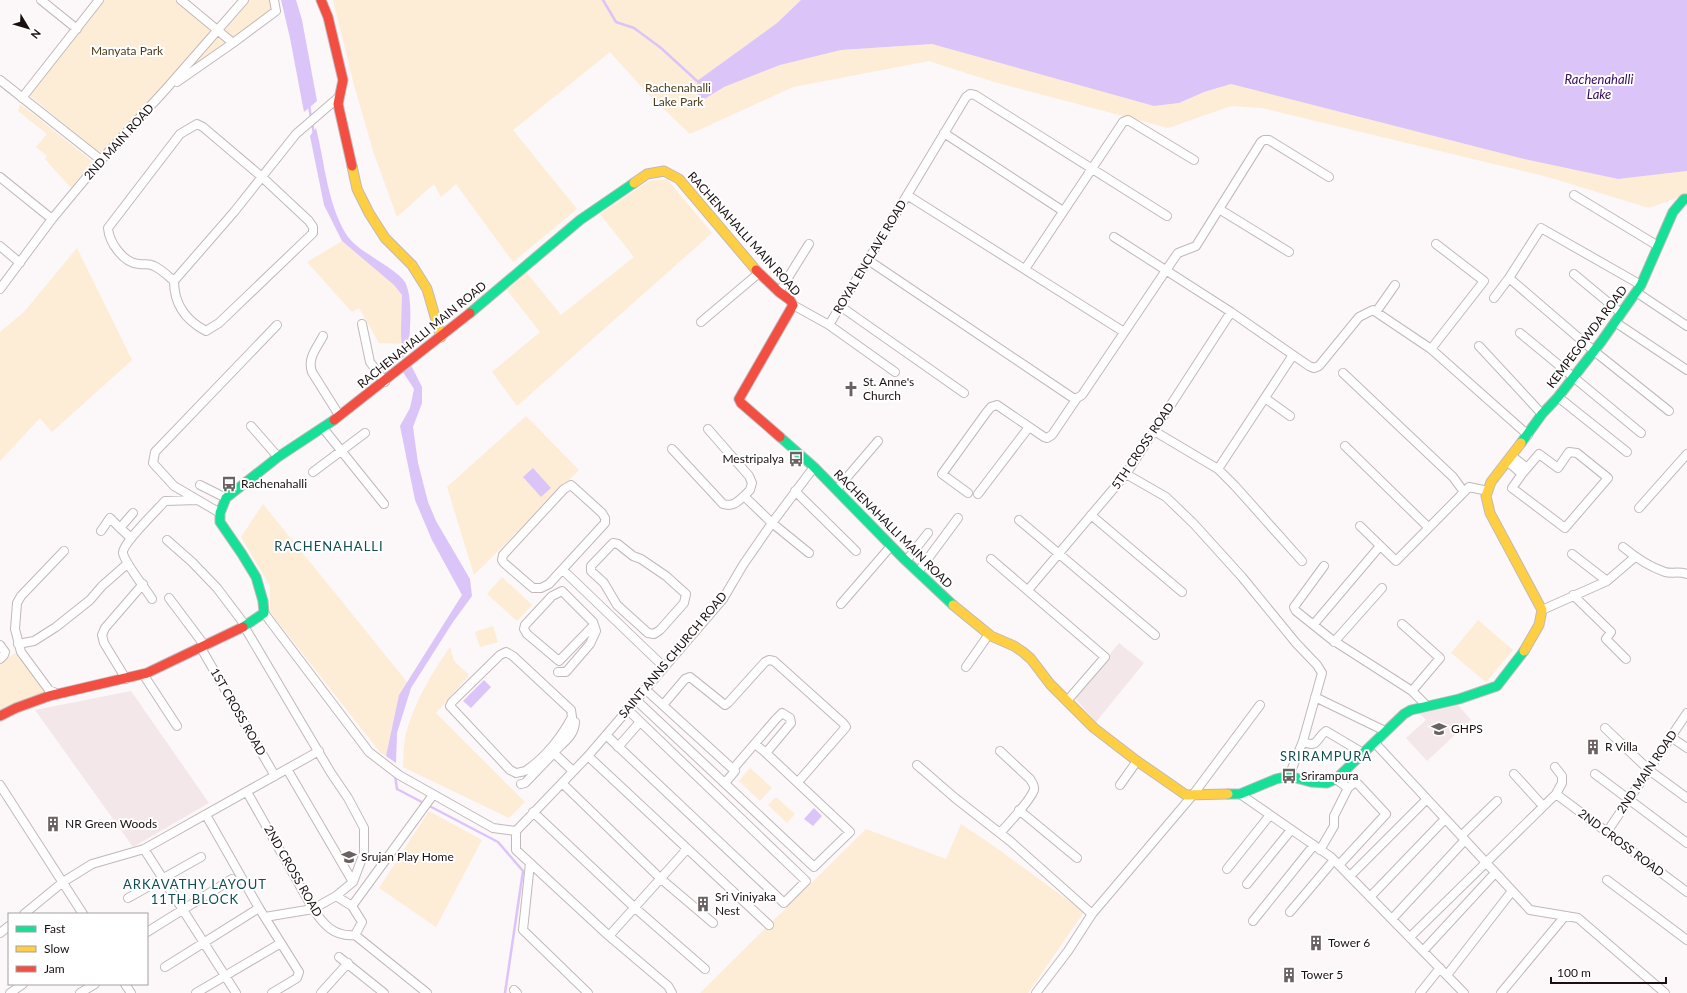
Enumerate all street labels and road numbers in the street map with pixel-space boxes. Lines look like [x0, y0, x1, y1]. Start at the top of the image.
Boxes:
street label: 2ND MAIN ROAD [81, 101, 157, 183]
street label: RACHENAHALLI MAIN ROAD [685, 169, 804, 299]
street label: ROYAL ENCLAVE ROAD [830, 197, 910, 316]
street label: RACHENAHALLI MAIN ROAD [354, 278, 489, 391]
street label: KEMPEGOWDA ROAD [1543, 283, 1630, 391]
street label: 5TH CROSS ROAD [1108, 399, 1177, 492]
street label: RACHENAHALLI MAIN ROAD [831, 466, 956, 591]
street label: SAINT ANNS CHURCH ROAD [615, 589, 730, 721]
street label: 1ST CROSS ROAD [207, 665, 270, 758]
street label: 2ND MAIN ROAD [1613, 727, 1680, 816]
street label: 2ND CROSS ROAD [1575, 805, 1667, 880]
street label: 2ND CROSS ROAD [261, 822, 326, 919]

